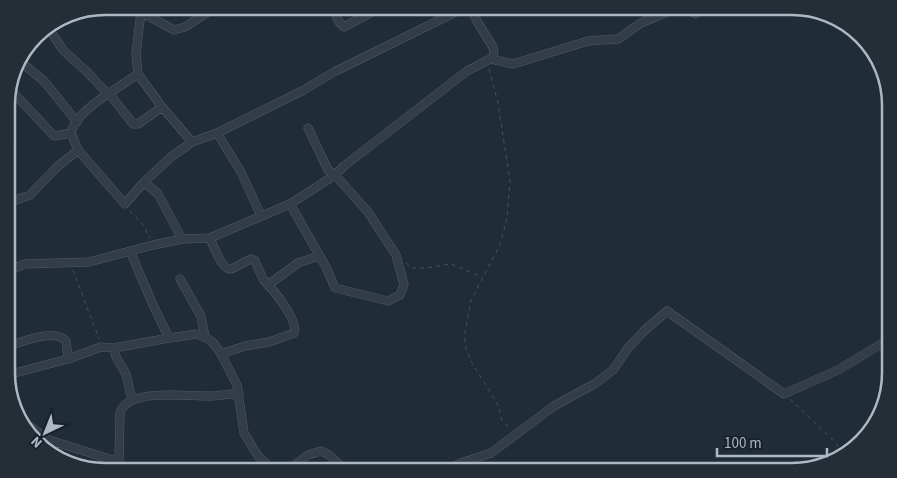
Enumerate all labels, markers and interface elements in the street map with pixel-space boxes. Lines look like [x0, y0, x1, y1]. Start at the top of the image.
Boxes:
north arrow [20, 408, 70, 458]
scale bar [717, 426, 827, 458]
text: N [27, 431, 47, 452]
text: 100 m [724, 433, 762, 454]

